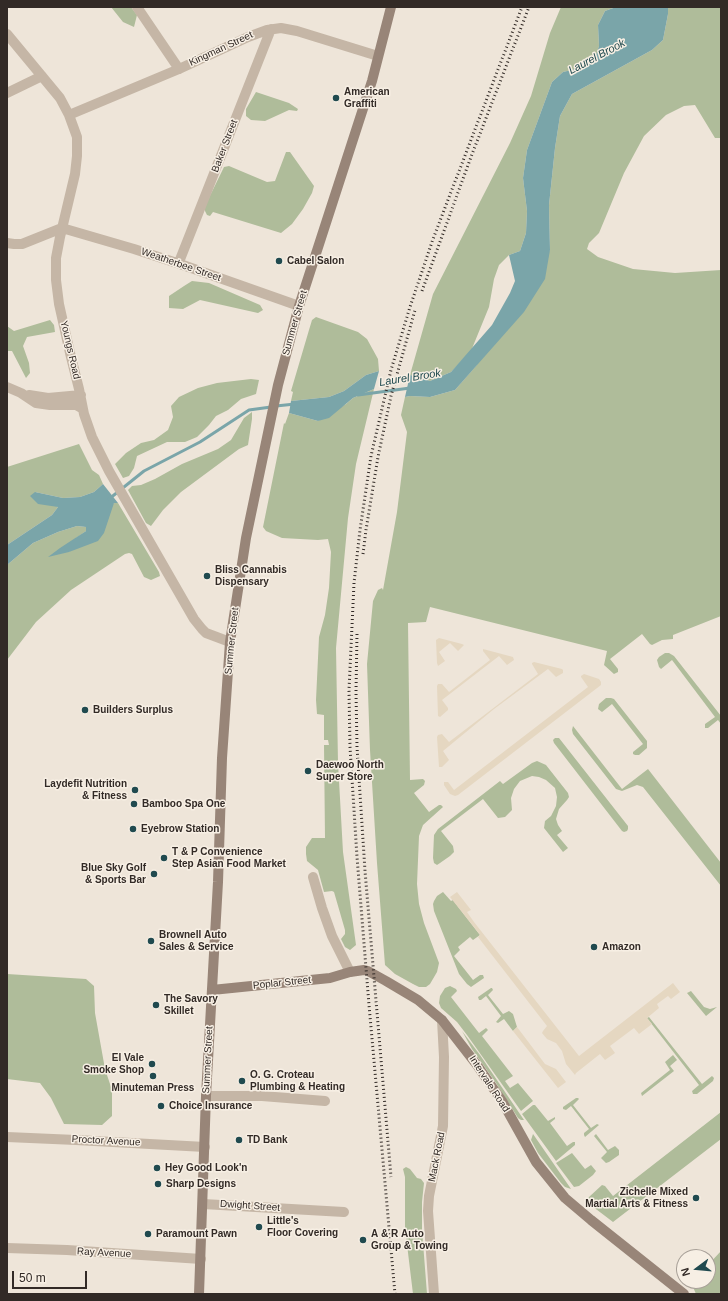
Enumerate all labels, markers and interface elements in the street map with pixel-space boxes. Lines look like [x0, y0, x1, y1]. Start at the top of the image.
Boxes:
street label: Kingman Street [187, 29, 255, 69]
water label: Laurel Brook [566, 37, 628, 77]
place label: American Graffiti [344, 86, 390, 110]
marker: American Graffiti [331, 93, 341, 103]
street label: Baker Street [209, 118, 241, 174]
street label: Weatherbee Street [139, 246, 223, 284]
place label: Cabel Salon [287, 255, 344, 267]
marker: Cabel Salon [274, 256, 284, 266]
street label: Summer Street [280, 289, 310, 357]
street label: Youngs Road [57, 320, 83, 380]
water label: Laurel Brook [378, 367, 442, 389]
place label: Bliss Cannabis Dispensary [215, 564, 287, 588]
marker: Bliss Cannabis Dispensary [202, 571, 212, 581]
street label: Summer Street [223, 607, 241, 675]
place label: Builders Surplus [93, 704, 173, 716]
marker: Builders Surplus [80, 705, 90, 715]
place label: Daewoo North Super Store [316, 759, 384, 782]
marker: Daewoo North Super Store [303, 766, 313, 776]
place label: Laydefit Nutrition & Fitness [44, 778, 127, 802]
marker: Laydefit Nutrition & Fitness [130, 785, 140, 795]
place label: Bamboo Spa One [142, 798, 225, 810]
marker: Bamboo Spa One [129, 799, 139, 809]
place label: Eyebrow Station [141, 823, 219, 835]
marker: Eyebrow Station [128, 824, 138, 834]
place label: T & P Convenience Step Asian Food Market [172, 846, 286, 870]
marker: T & P Convenience Step Asian Food Market [159, 853, 169, 863]
place label: Blue Sky Golf & Sports Bar [81, 862, 146, 886]
marker: Blue Sky Golf & Sports Bar [149, 869, 159, 879]
place label: Brownell Auto Sales & Service [159, 929, 233, 952]
marker: Brownell Auto Sales & Service [146, 936, 156, 946]
place label: Amazon [602, 941, 641, 953]
marker: Amazon [589, 942, 599, 952]
street label: Poplar Street [252, 974, 312, 992]
place label: The Savory Skillet [164, 993, 218, 1016]
marker: The Savory Skillet [151, 1000, 161, 1010]
street label: Summer Street [200, 1026, 216, 1094]
place label: El Vale Smoke Shop [83, 1052, 144, 1076]
street label: Intervale Road [466, 1053, 512, 1115]
marker: El Vale Smoke Shop [147, 1059, 157, 1069]
place label: O. G. Croteau Plumbing & Heating [250, 1069, 345, 1092]
marker: Minuteman Press [148, 1071, 158, 1081]
marker: O. G. Croteau Plumbing & Heating [237, 1076, 247, 1086]
place label: Minuteman Press [112, 1082, 194, 1094]
place label: Choice Insurance [169, 1100, 252, 1112]
marker: Choice Insurance [156, 1101, 166, 1111]
street label: Mack Road [426, 1131, 448, 1183]
street label: Proctor Avenue [71, 1133, 141, 1149]
place label: TD Bank [247, 1134, 288, 1146]
marker: TD Bank [234, 1135, 244, 1145]
place label: Hey Good Look'n [165, 1162, 247, 1174]
marker: Hey Good Look'n [152, 1163, 162, 1173]
place label: Sharp Designs [166, 1178, 236, 1190]
marker: Sharp Designs [153, 1179, 163, 1189]
place label: Zichelle Mixed Martial Arts & Fitness [585, 1186, 688, 1210]
marker: Zichelle Mixed Martial Arts & Fitness [691, 1193, 701, 1203]
street label: Dwight Street [220, 1198, 280, 1214]
place label: Little's Floor Covering [267, 1215, 338, 1238]
marker: Little's Floor Covering [254, 1222, 264, 1232]
place label: Paramount Pawn [156, 1228, 237, 1240]
place label: A & R Auto Group & Towing [371, 1228, 448, 1252]
marker: Paramount Pawn [143, 1229, 153, 1239]
marker: A & R Auto Group & Towing [358, 1235, 368, 1245]
street label: Ray Avenue [77, 1246, 131, 1260]
north arrow [676, 1249, 716, 1289]
scale bar [14, 1263, 89, 1289]
text: N [679, 1267, 692, 1278]
text: 50 m [19, 1271, 46, 1285]

